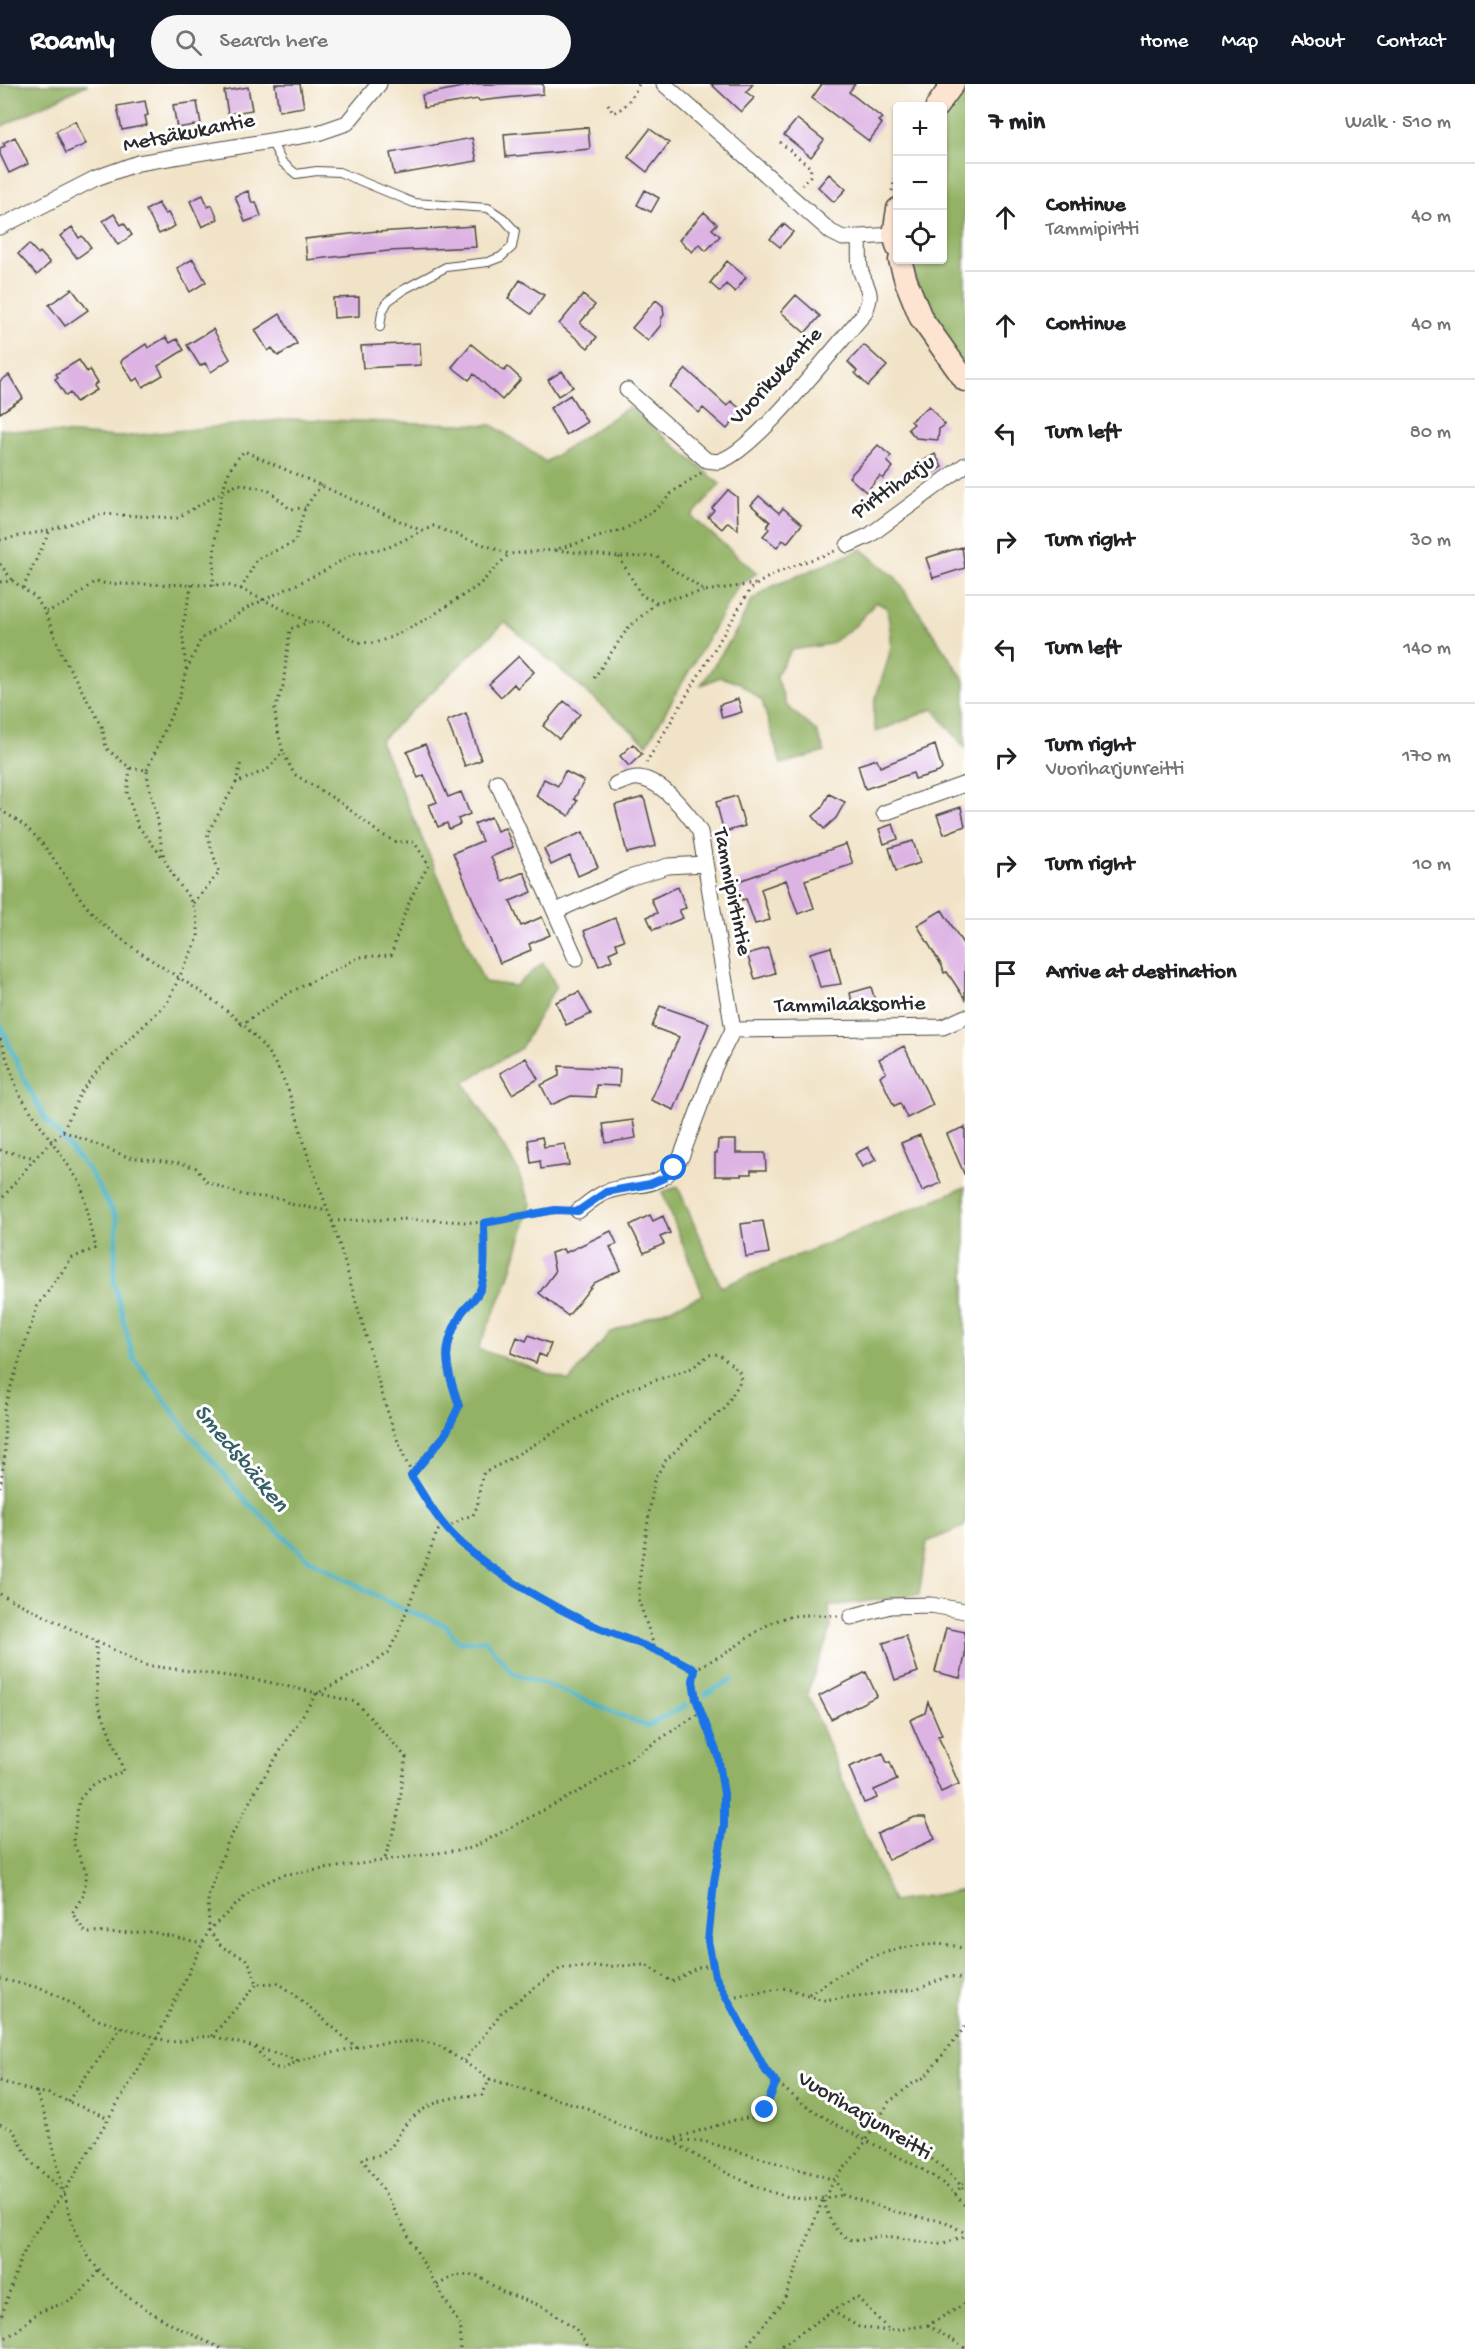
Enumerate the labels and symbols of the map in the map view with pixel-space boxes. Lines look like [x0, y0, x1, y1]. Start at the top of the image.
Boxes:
street label: Metsäkukantie [121, 108, 258, 160]
street label: Vuorikukantie [724, 322, 829, 432]
street label: Pirttiharju [846, 450, 941, 527]
street label: Tammipirtintie [706, 824, 756, 959]
street label: Tammilaaksontie [772, 992, 926, 1020]
route start [660, 1154, 686, 1180]
water label: Smedsbäcken [186, 1399, 294, 1519]
street label: Vuoriharjunreitti [791, 2066, 936, 2167]
route end [751, 2096, 777, 2122]

